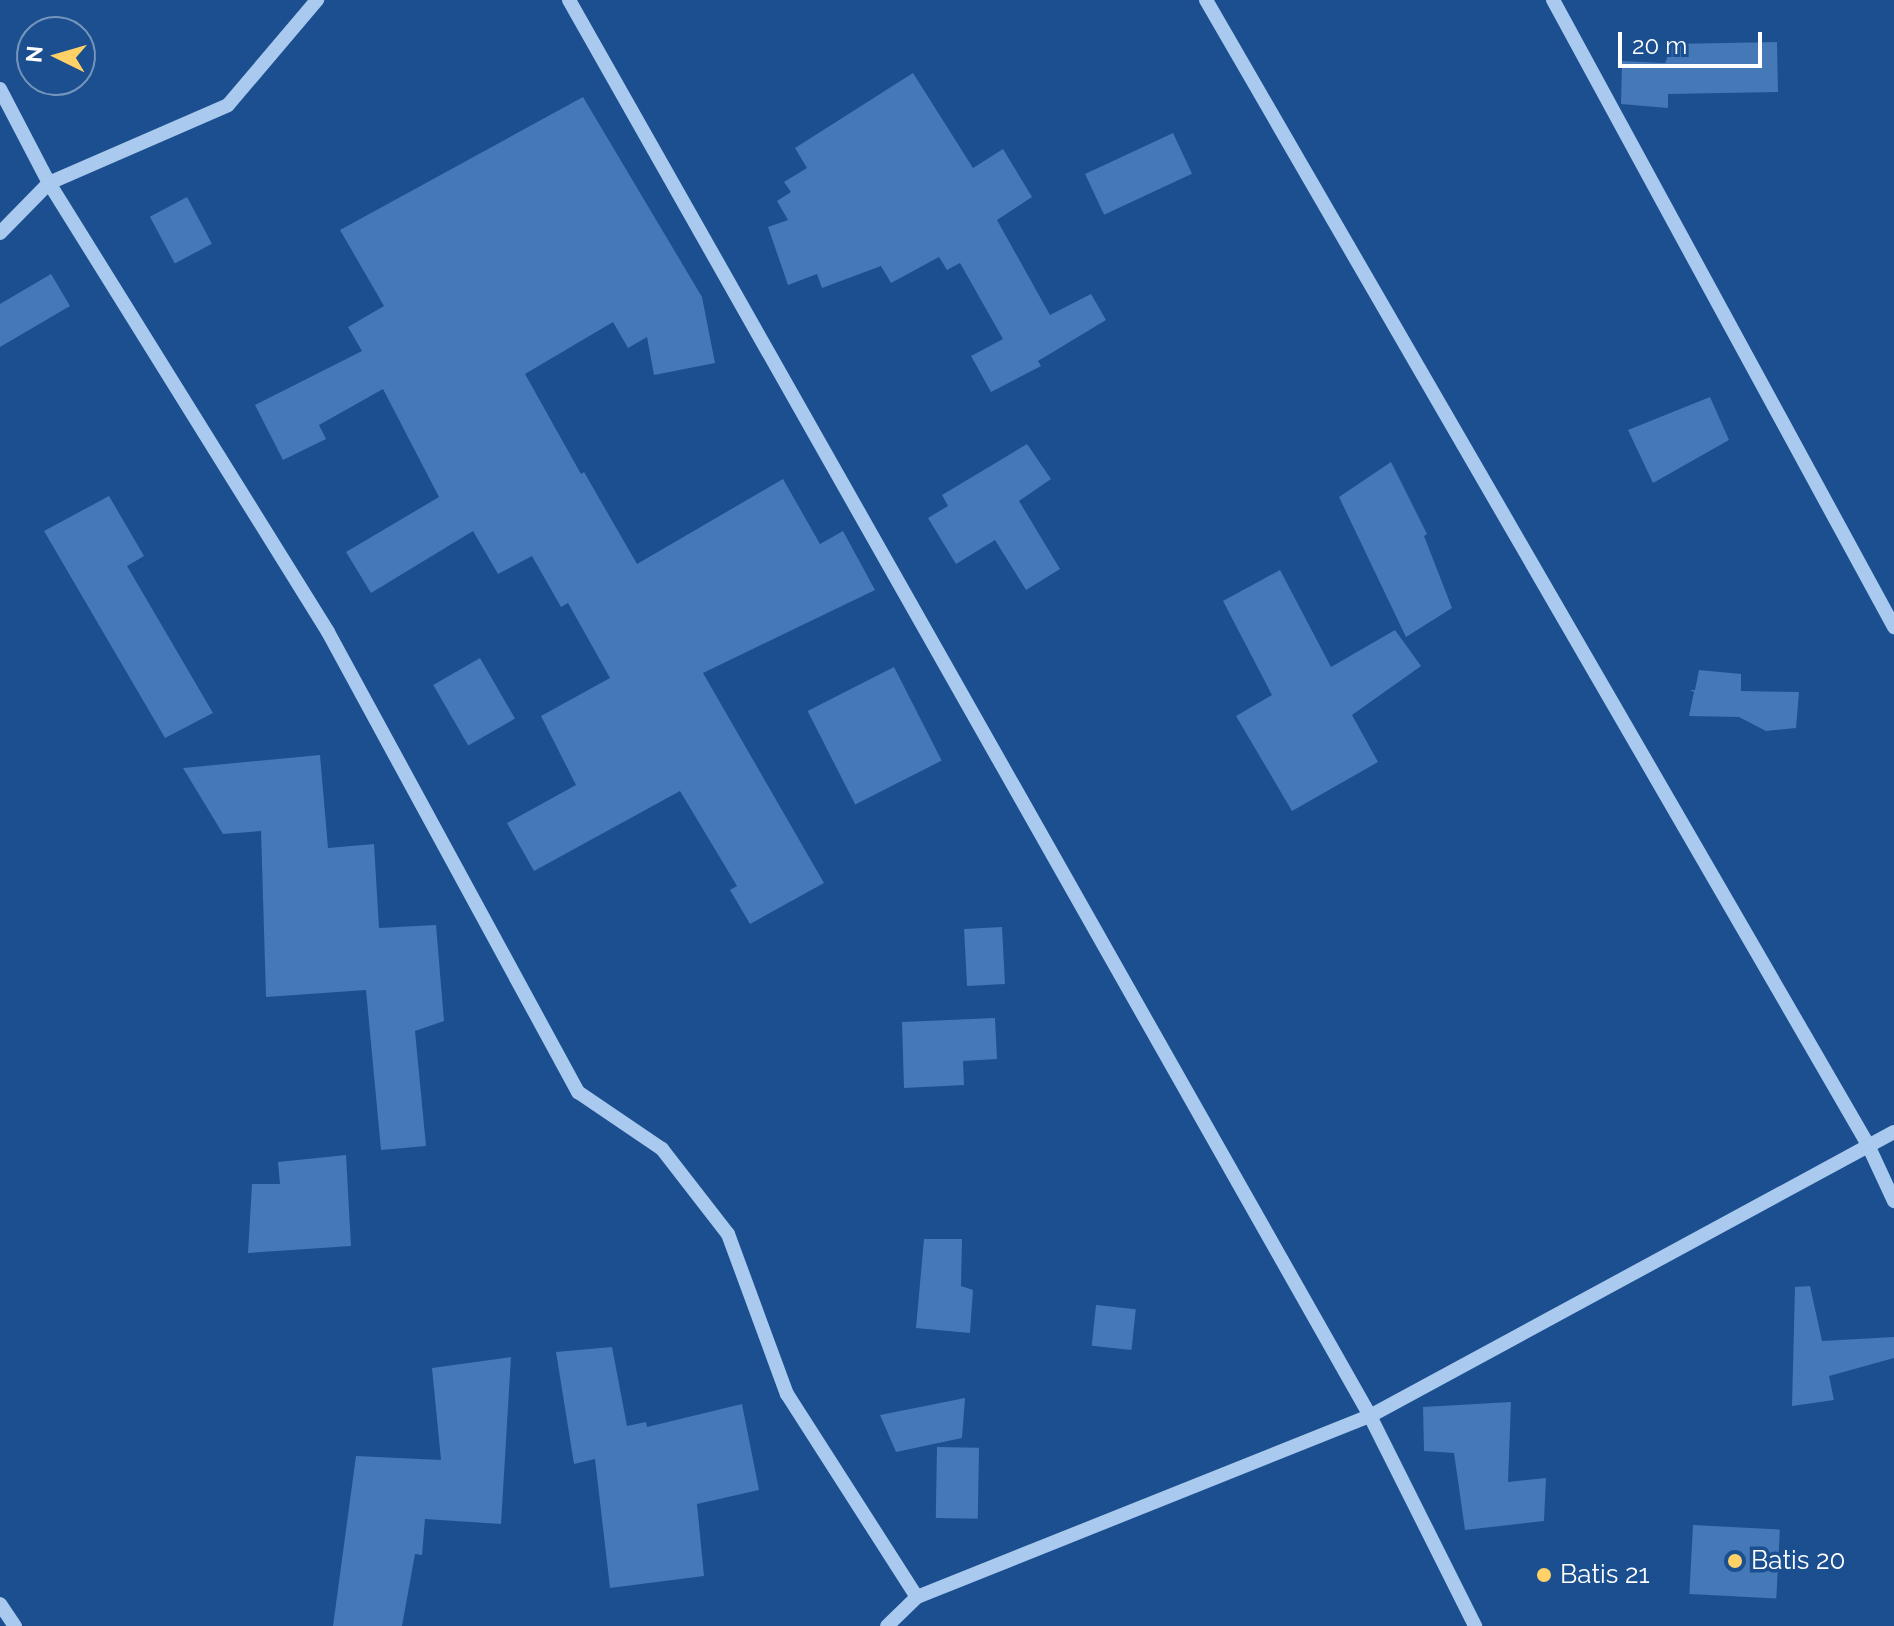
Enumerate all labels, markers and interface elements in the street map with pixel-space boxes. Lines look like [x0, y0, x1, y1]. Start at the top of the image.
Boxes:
north arrow [16, 16, 96, 96]
scale bar [1622, 16, 1766, 66]
text: 20 m [1632, 31, 1687, 60]
text: N [20, 45, 48, 64]
place label: Batis 20 [1751, 1545, 1845, 1577]
marker: Batis 20 [1726, 1552, 1744, 1570]
place label: Batis 21 [1560, 1559, 1650, 1591]
marker: Batis 21 [1535, 1566, 1553, 1584]

